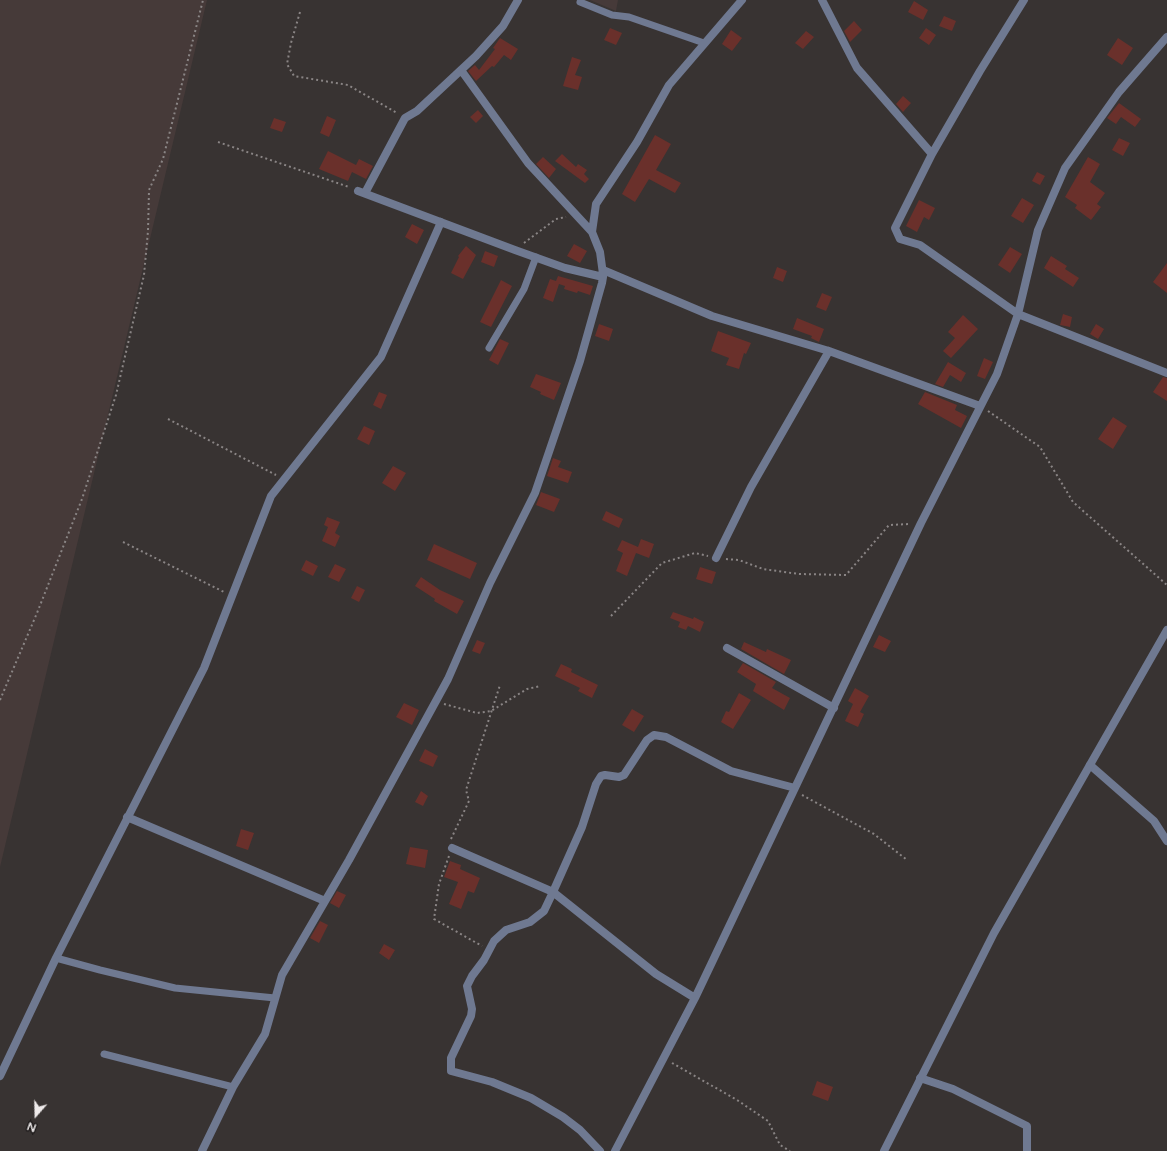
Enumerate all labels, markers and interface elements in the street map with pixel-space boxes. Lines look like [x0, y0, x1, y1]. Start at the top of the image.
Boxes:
north arrow [16, 1095, 56, 1135]
text: N [25, 1119, 38, 1134]

